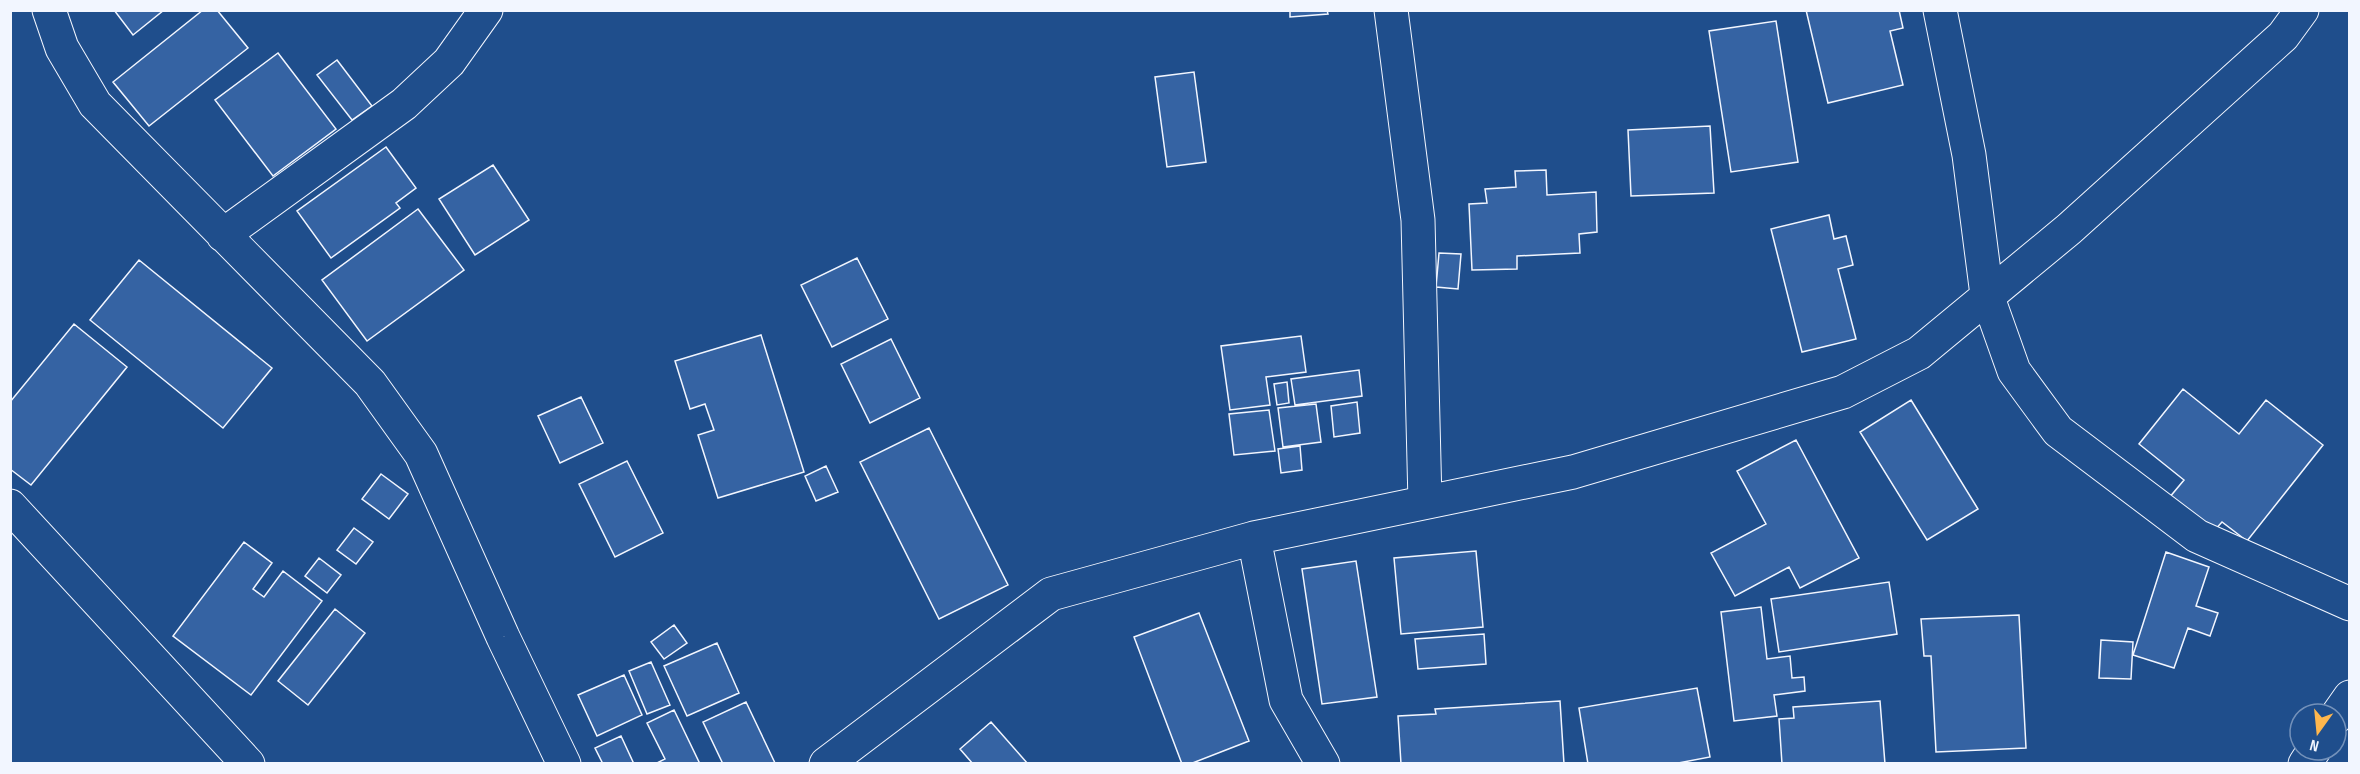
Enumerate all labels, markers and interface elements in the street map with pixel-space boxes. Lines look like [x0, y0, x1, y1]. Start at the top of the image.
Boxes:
north arrow [2288, 702, 2348, 762]
text: N [2308, 735, 2321, 755]

